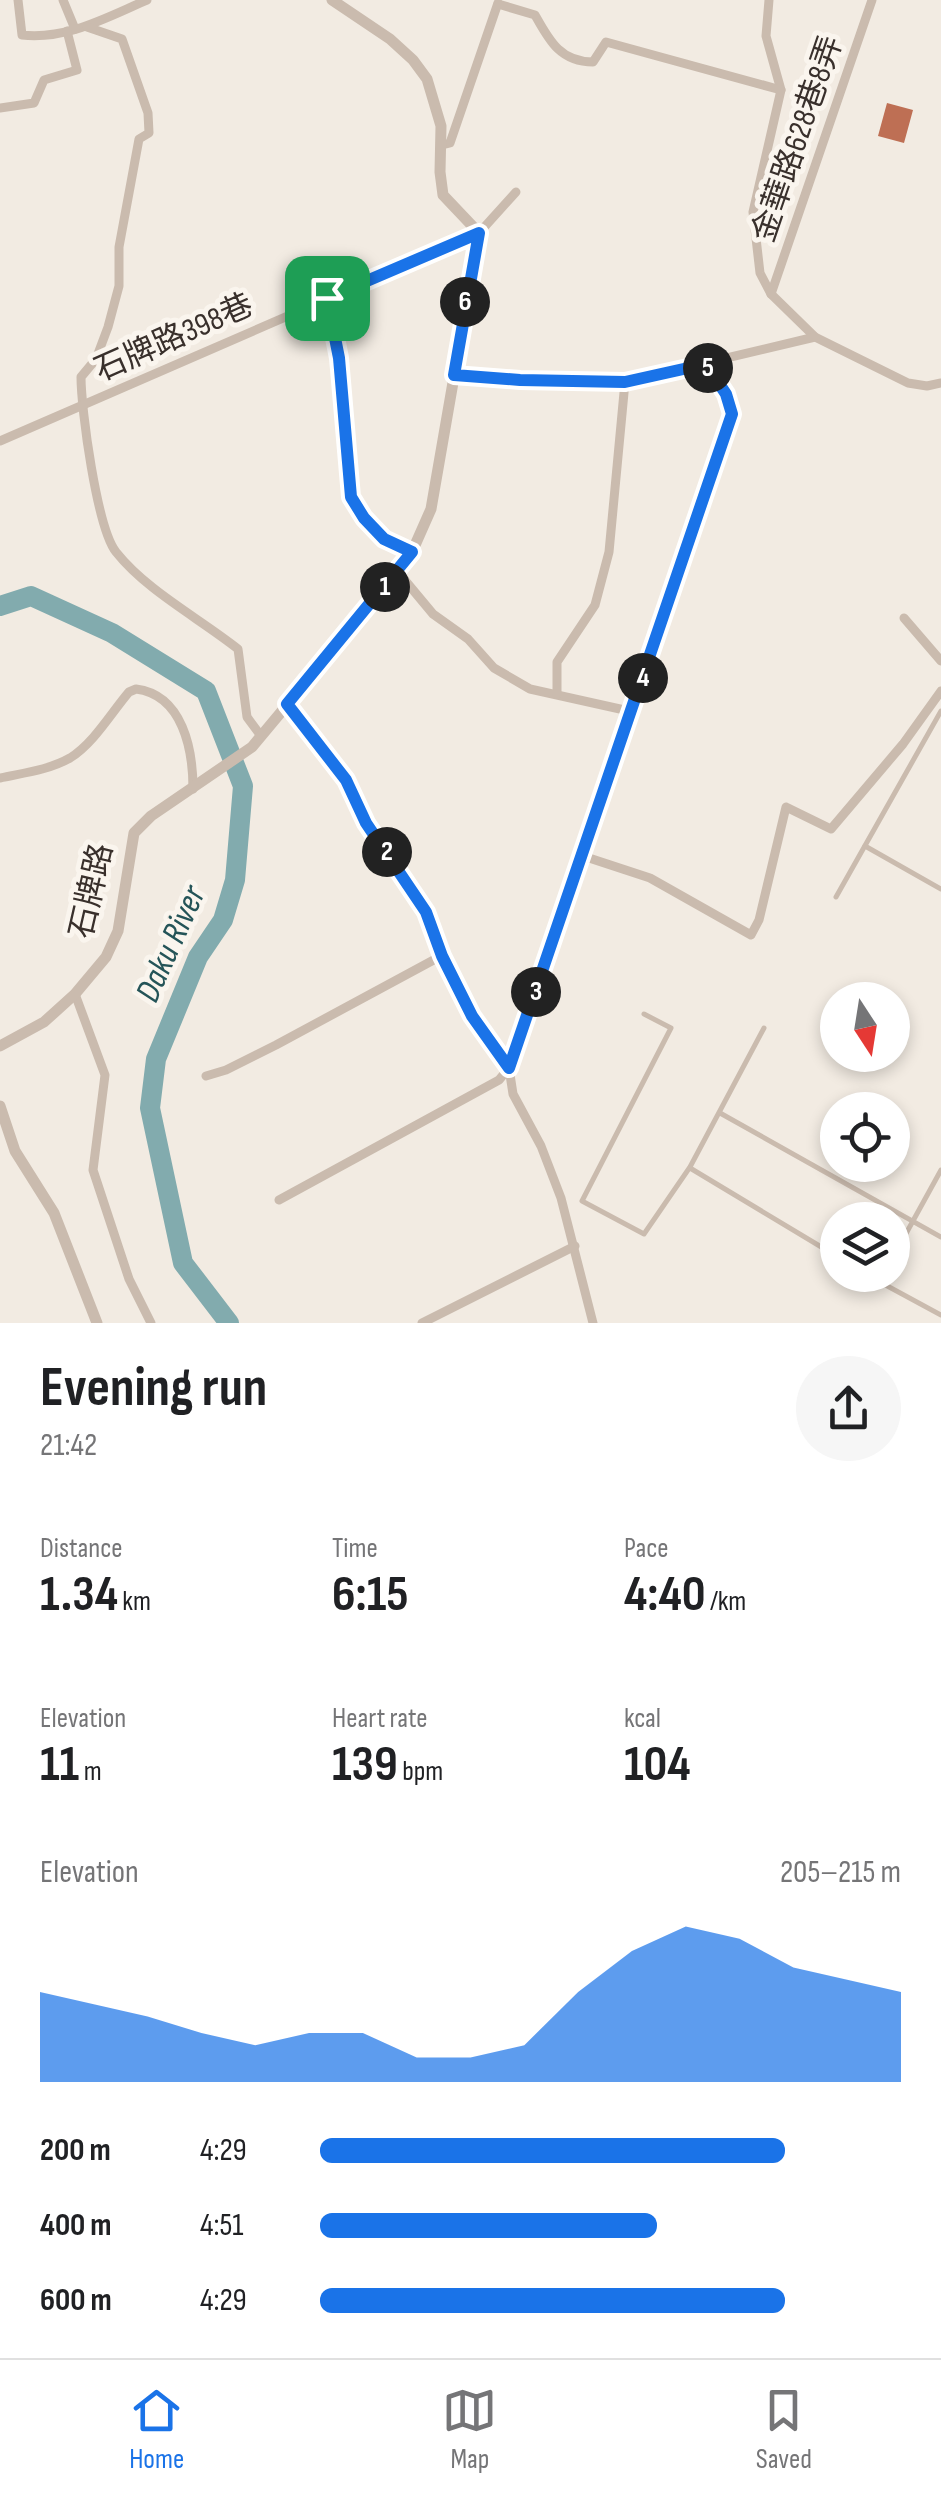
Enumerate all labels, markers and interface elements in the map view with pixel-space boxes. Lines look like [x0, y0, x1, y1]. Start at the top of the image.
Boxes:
street label: 金華路628巷8弄 [744, 31, 852, 247]
pin [285, 256, 370, 341]
icon: arrive [300, 271, 355, 326]
pin: 6 [440, 277, 490, 327]
text: 6 [458, 285, 472, 318]
street label: 石牌路398巷 [89, 286, 259, 390]
pin: 5 [683, 343, 733, 393]
text: 5 [702, 351, 714, 384]
pin: 1 [360, 562, 410, 612]
text: 1 [380, 570, 390, 603]
pin: 4 [618, 653, 668, 703]
text: 4 [636, 661, 650, 694]
pin: 2 [362, 827, 412, 877]
text: 2 [381, 835, 393, 868]
street label: 石牌路 [62, 840, 122, 942]
water label: Daku River [126, 878, 216, 1009]
pin: 3 [511, 967, 561, 1017]
text: 3 [530, 975, 542, 1008]
north arrow [820, 982, 910, 1072]
map controls [820, 982, 910, 1292]
button: locate [820, 1092, 910, 1182]
button: layers [820, 1202, 910, 1292]
text: Evening run [40, 1355, 267, 1422]
button: share [796, 1356, 901, 1461]
text: 21:42 [40, 1426, 97, 1465]
text: Distance [40, 1532, 123, 1565]
text: Time [332, 1532, 378, 1565]
text: Pace [624, 1532, 669, 1565]
text: 1.34 [40, 1565, 118, 1625]
text: 6:15 [332, 1565, 408, 1625]
text: 4:40 [624, 1565, 705, 1625]
text: km [118, 1585, 151, 1618]
text: /km [705, 1585, 746, 1618]
text: Elevation [40, 1702, 126, 1735]
text: Heart rate [332, 1702, 428, 1735]
text: kcal [624, 1702, 661, 1735]
text: 11 [40, 1735, 79, 1795]
text: 139 [332, 1735, 398, 1795]
text: 104 [624, 1735, 691, 1795]
text: m [79, 1755, 102, 1788]
text: bpm [398, 1755, 443, 1788]
text: Elevation [40, 1853, 139, 1892]
text: 205–215 m [780, 1853, 901, 1892]
text: 200 m [40, 2131, 111, 2170]
text: 4:29 [200, 2131, 247, 2170]
text: 400 m [40, 2206, 112, 2245]
text: 4:51 [200, 2206, 243, 2245]
text: 600 m [40, 2281, 112, 2320]
text: 4:29 [200, 2281, 247, 2320]
tab: Home [129, 2383, 184, 2476]
tab: Map [442, 2383, 497, 2476]
tab: Saved [756, 2383, 812, 2476]

